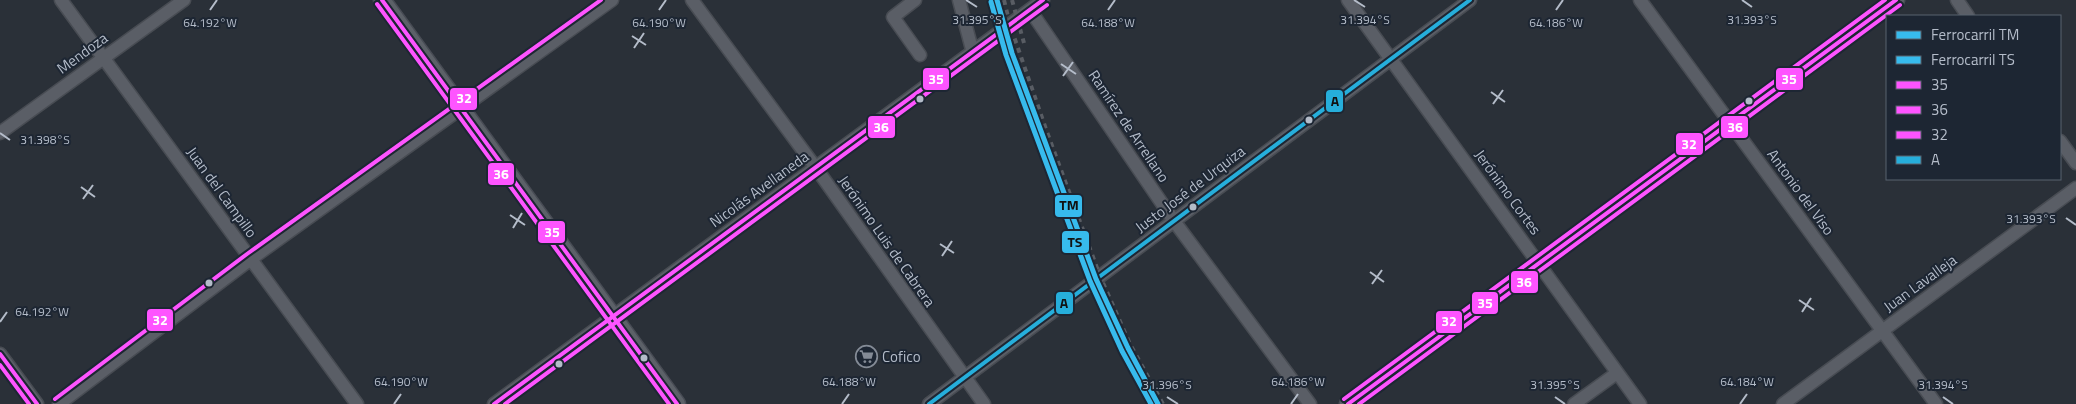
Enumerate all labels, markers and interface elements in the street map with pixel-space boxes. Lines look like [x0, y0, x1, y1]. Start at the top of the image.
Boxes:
text: 31.395°S [952, 10, 1002, 29]
text: 31.394°S [1340, 10, 1390, 29]
text: 31.393°S [1727, 10, 1777, 29]
text: 64.192°W [183, 13, 237, 32]
text: 64.190°W [632, 13, 686, 32]
text: 64.188°W [1081, 13, 1135, 32]
text: 64.186°W [1529, 13, 1583, 32]
legend [1886, 15, 2061, 180]
text: Ferrocarril TM [1931, 23, 2019, 46]
street label: Mendoza [52, 26, 113, 79]
text: Ferrocarril TS [1931, 48, 2015, 71]
street label: Ramírez de Arrellano [1083, 65, 1175, 187]
line badge: 35 [922, 67, 950, 91]
line badge: 35 [1775, 67, 1804, 91]
text: 35 [928, 68, 944, 89]
text: 35 [1781, 68, 1797, 89]
text: 35 [1931, 73, 1948, 96]
line badge: 32 [449, 87, 478, 111]
text: 32 [456, 87, 472, 108]
line badge: A [1325, 89, 1344, 113]
text: A [1331, 90, 1340, 111]
unlabelled marker [915, 94, 925, 104]
unlabelled marker [1744, 96, 1754, 106]
text: 36 [1931, 98, 1948, 121]
line badge: 36 [867, 115, 896, 139]
unlabelled marker [1304, 115, 1314, 125]
line badge: 36 [1720, 115, 1749, 139]
text: 36 [873, 116, 889, 137]
text: 36 [1727, 116, 1743, 137]
text: 32 [1931, 123, 1948, 146]
text: 31.398°S [20, 130, 70, 149]
line badge: 32 [1675, 132, 1704, 156]
text: 32 [1681, 133, 1697, 154]
street label: Justo José de Urquiza [1130, 140, 1250, 238]
street label: Juan del Campillo [181, 142, 263, 242]
street label: Jerónimo Cortes [1469, 144, 1547, 240]
street label: Antonio del Viso [1762, 144, 1840, 240]
street label: Nicolás Avellaneda [705, 145, 814, 233]
text: A [1931, 148, 1940, 171]
line badge: 36 [487, 162, 515, 186]
text: 36 [493, 163, 509, 184]
street label: Jerónimo Luis de Cabrera [833, 170, 941, 312]
line badge: TM [1054, 194, 1083, 218]
text: TM [1059, 194, 1079, 215]
unlabelled marker [1188, 202, 1198, 212]
text: 31.393°S [2006, 209, 2056, 228]
line badge: 35 [537, 220, 566, 244]
text: 35 [544, 221, 560, 242]
line badge: TS [1061, 230, 1090, 254]
text: TS [1068, 231, 1083, 252]
street label: Juan Lavalleja [1879, 248, 1962, 317]
line badge: 36 [1510, 270, 1539, 294]
text: 36 [1516, 271, 1532, 292]
unlabelled marker [204, 278, 214, 288]
line badge: A [1055, 291, 1074, 315]
line badge: 35 [1471, 291, 1499, 315]
text: A [1060, 292, 1069, 313]
text: 35 [1477, 292, 1493, 313]
text: 64.192°W [15, 302, 69, 321]
line badge: 32 [146, 308, 174, 332]
text: 32 [152, 309, 168, 330]
line badge: 32 [1435, 310, 1463, 334]
text: 32 [1441, 310, 1457, 331]
supermarket icon: Cofico [854, 344, 878, 368]
place label: Cofico [882, 345, 921, 368]
unlabelled marker [639, 353, 649, 363]
unlabelled marker [554, 359, 564, 369]
text: 64.190°W [374, 372, 428, 391]
text: 64.188°W [822, 372, 876, 391]
text: 64.186°W [1271, 372, 1325, 391]
text: 64.184°W [1720, 372, 1774, 391]
text: 31.396°S [1142, 375, 1192, 394]
text: 31.395°S [1530, 375, 1580, 394]
text: 31.394°S [1918, 375, 1968, 394]

